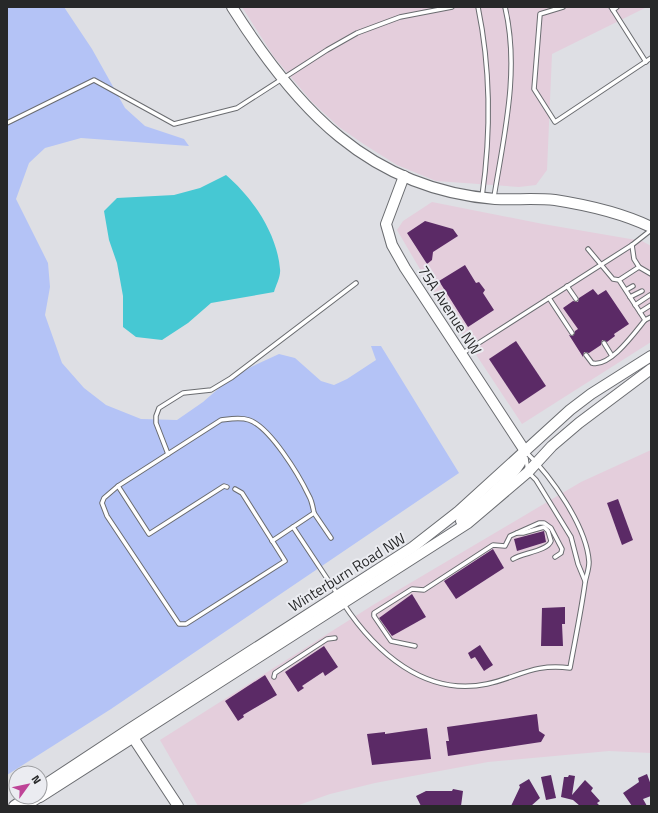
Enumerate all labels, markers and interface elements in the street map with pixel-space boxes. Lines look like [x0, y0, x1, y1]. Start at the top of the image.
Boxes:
street label: 75A Avenue NW [412, 261, 488, 359]
street label: Winterburn Road NW [284, 527, 410, 617]
north arrow [8, 765, 48, 805]
text: N [28, 772, 45, 787]

